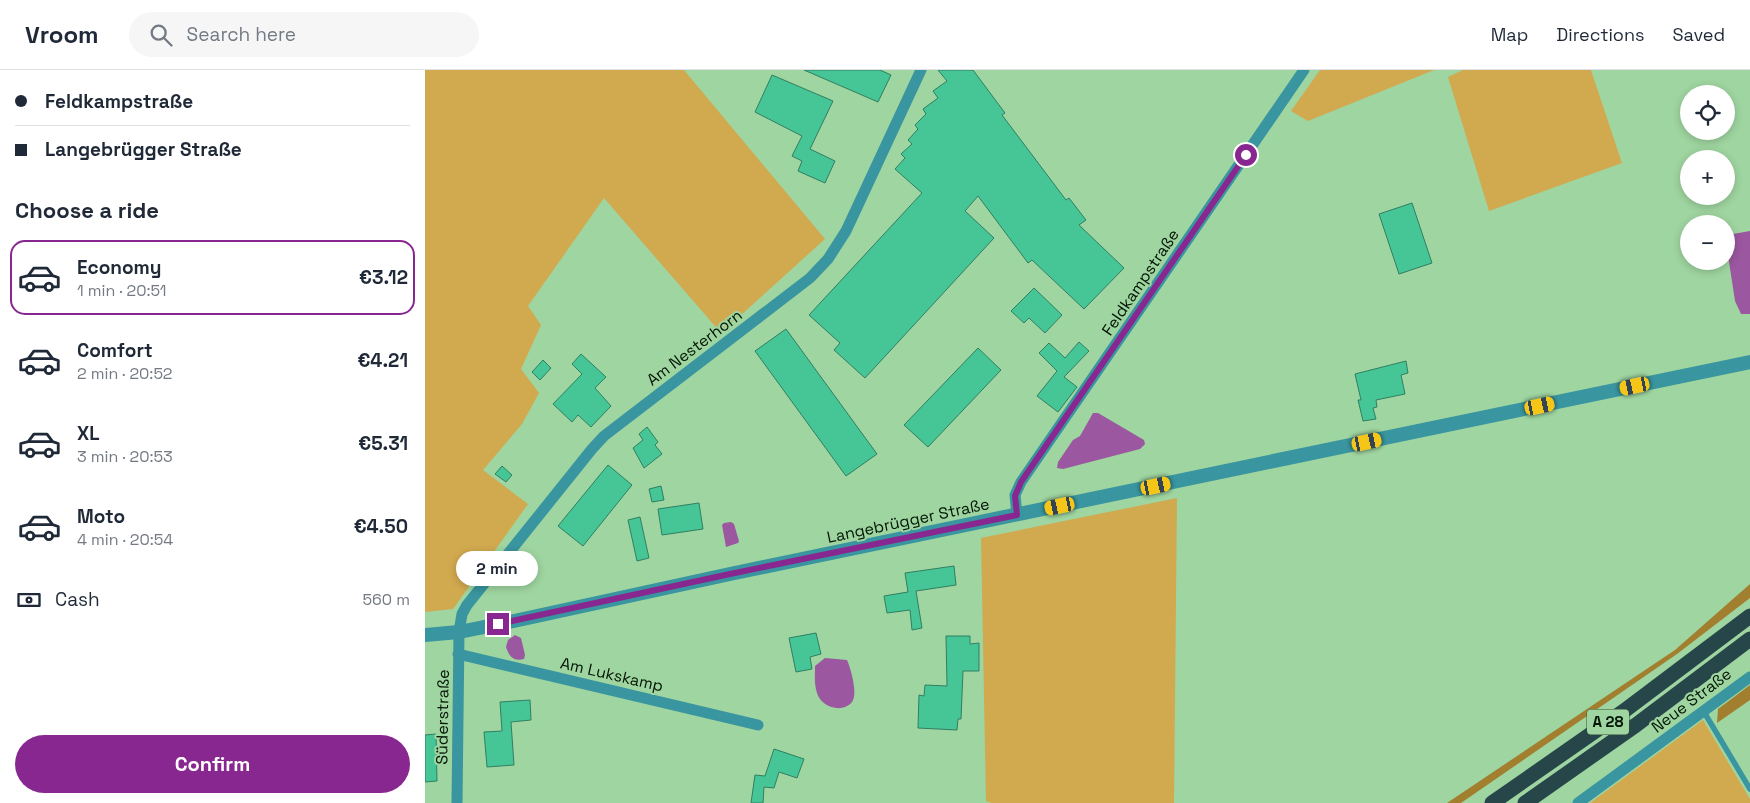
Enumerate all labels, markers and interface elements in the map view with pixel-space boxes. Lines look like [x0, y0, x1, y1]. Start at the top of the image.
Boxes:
search box [129, 12, 479, 57]
text: Vroom [25, 19, 99, 50]
icon: search [147, 21, 175, 49]
text: Search here [187, 22, 296, 47]
text: Map [1491, 23, 1528, 46]
text: Directions [1556, 23, 1645, 46]
text: Saved [1673, 23, 1725, 46]
map controls [1680, 85, 1735, 270]
button: locate [1680, 85, 1735, 140]
text: Feldkampstraße [45, 89, 193, 114]
text: Langebrügger Straße [45, 137, 242, 162]
route start [1235, 144, 1257, 166]
button: + [1680, 150, 1735, 205]
text: Choose a ride [15, 196, 159, 224]
button: − [1680, 215, 1735, 270]
street label: Feldkampstraße [1097, 225, 1184, 340]
icon: car [17, 255, 62, 300]
text: Economy [77, 255, 161, 280]
text: €3.12 [359, 265, 408, 290]
text: 1 min · 20:51 [77, 280, 167, 301]
street label: Am Nesterhorn [642, 305, 746, 390]
icon: car [17, 338, 62, 383]
text: Comfort [77, 338, 153, 363]
text: €4.21 [357, 348, 408, 373]
text: 2 min · 20:52 [77, 363, 173, 384]
car [1618, 376, 1651, 396]
car [1523, 396, 1556, 416]
icon: car [17, 421, 62, 466]
text: XL [77, 421, 100, 446]
text: €5.31 [358, 431, 408, 456]
car [1350, 432, 1383, 452]
text: 3 min · 20:53 [77, 446, 173, 467]
car [1139, 476, 1172, 496]
street label: Langebrügger Straße [825, 493, 991, 548]
car [1043, 496, 1076, 516]
icon: car [17, 504, 62, 549]
text: Moto [77, 504, 125, 529]
text: €4.50 [354, 514, 408, 539]
text: 4 min · 20:54 [77, 529, 173, 550]
callout: 2 min [457, 552, 539, 586]
text: 2 min [476, 558, 518, 579]
icon: cash [15, 586, 43, 614]
text: Cash [55, 587, 100, 612]
text: 560 m [362, 589, 410, 610]
route end [487, 613, 509, 635]
street label: Am Lukskamp [558, 652, 665, 697]
street label: Neue Straße [1647, 663, 1736, 737]
street label: Süderstraße [431, 669, 454, 765]
road number: A 28 [1587, 710, 1629, 734]
button: Confirm [15, 735, 410, 793]

